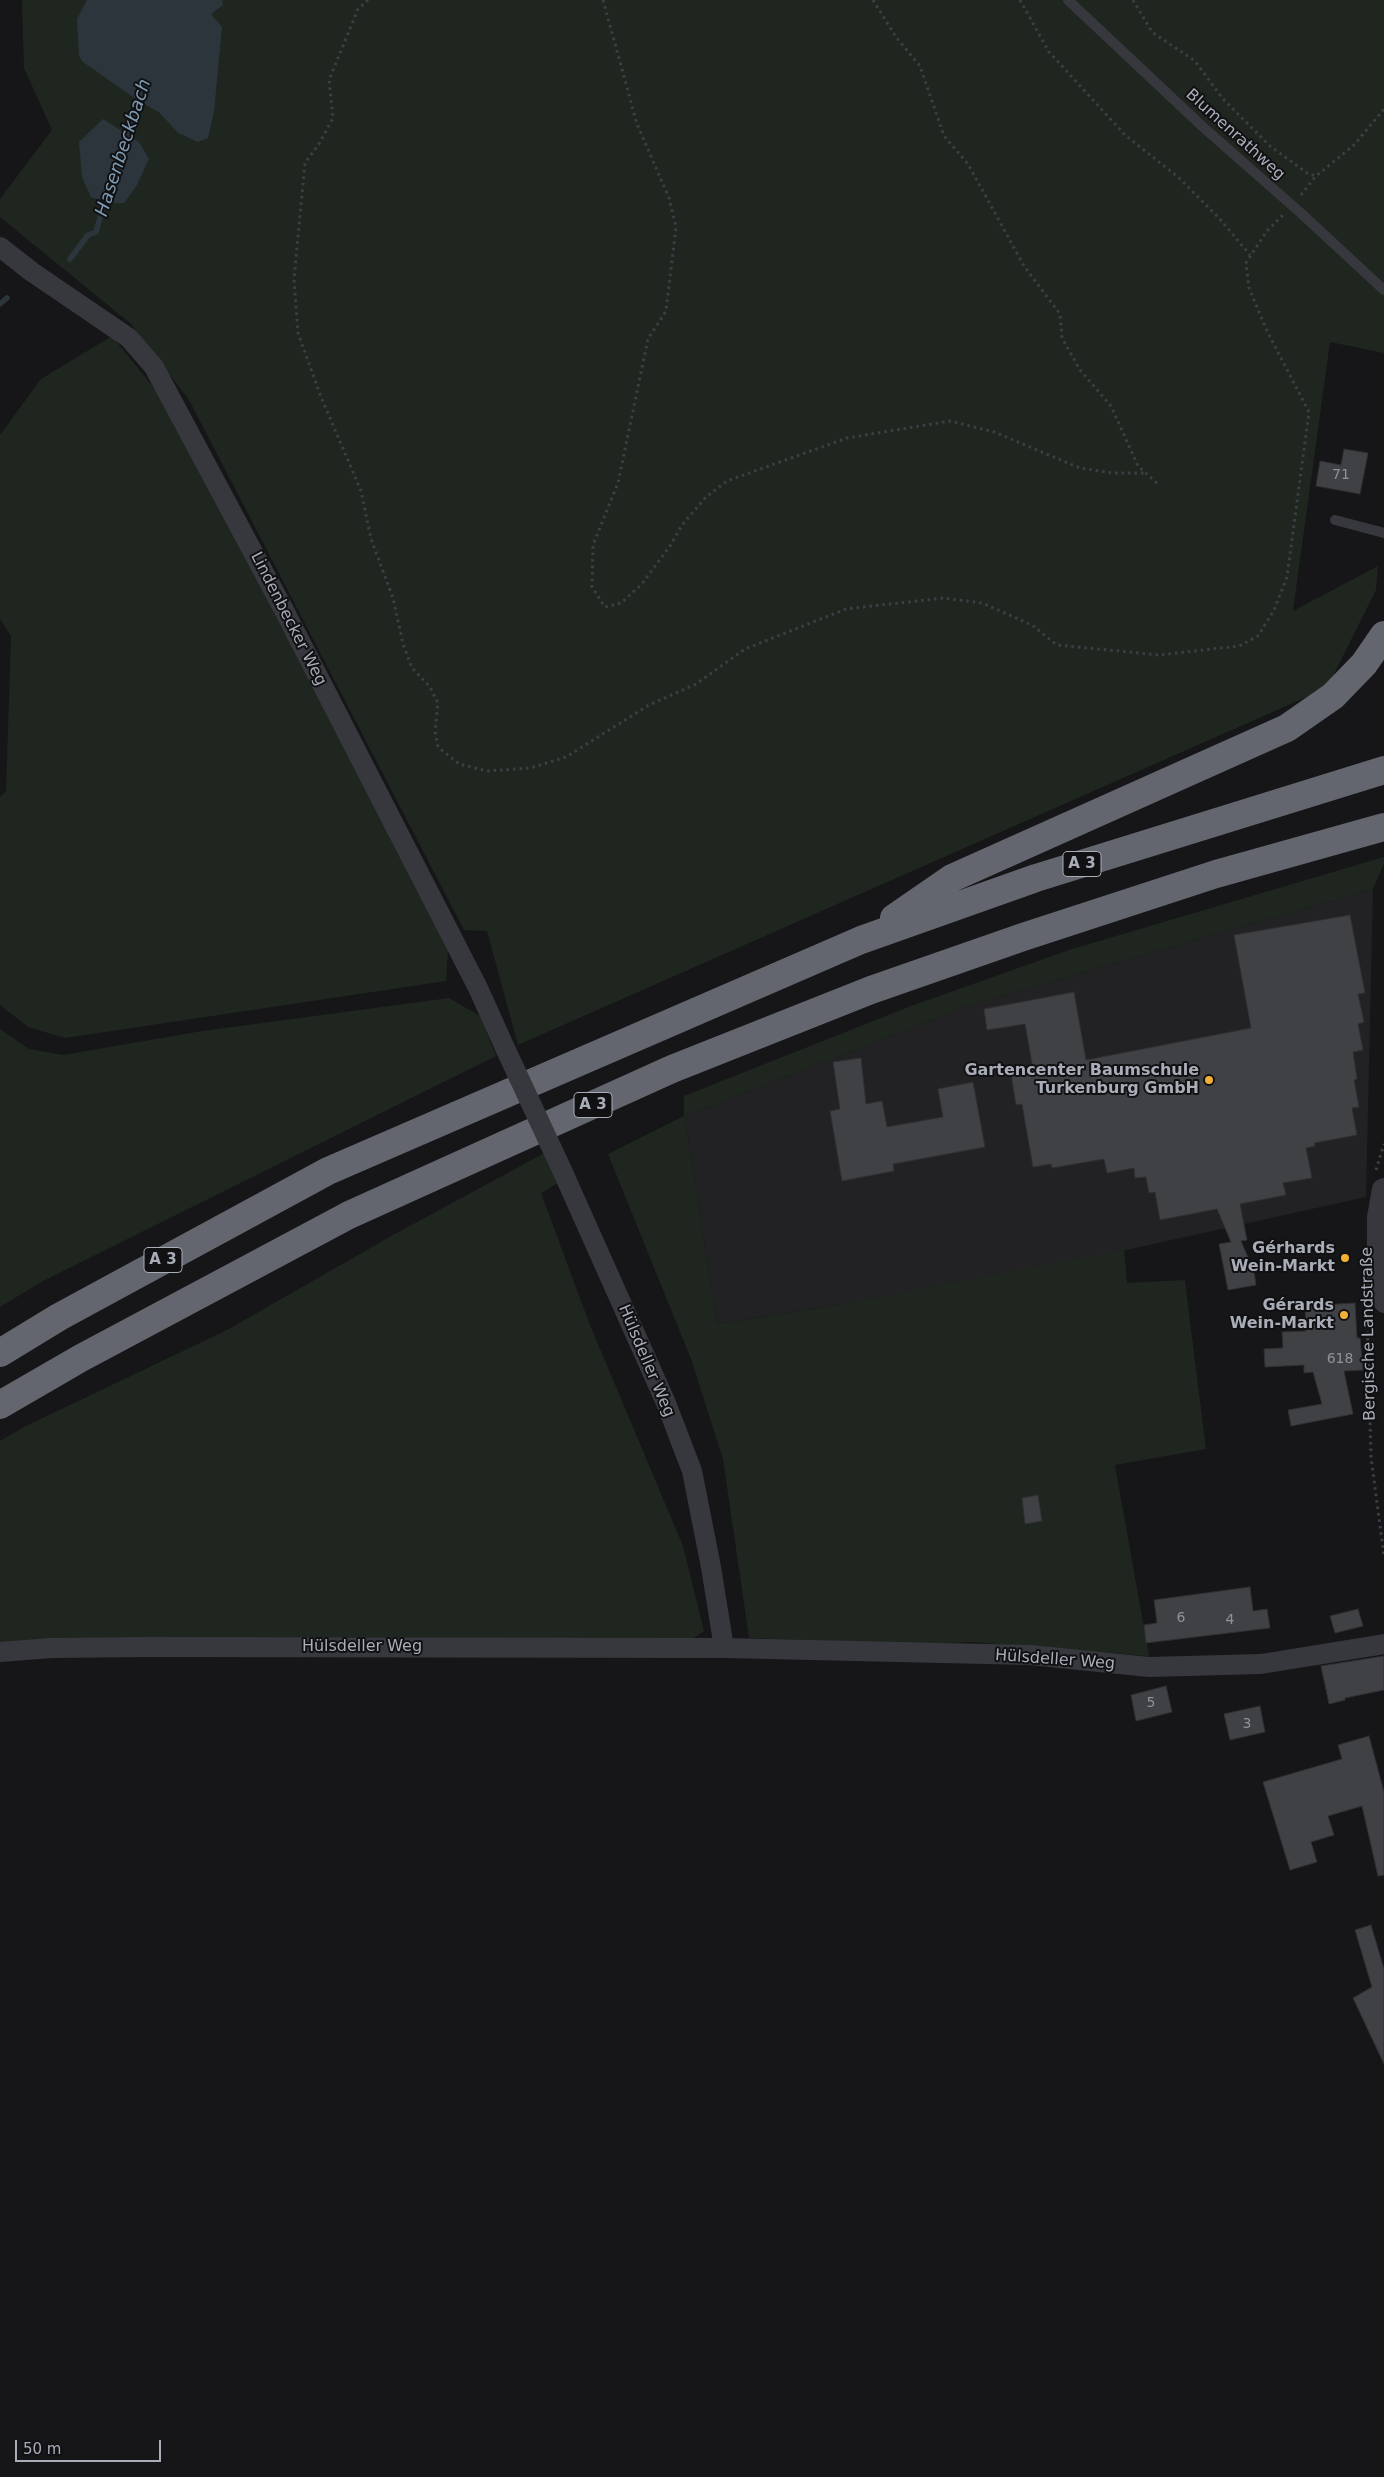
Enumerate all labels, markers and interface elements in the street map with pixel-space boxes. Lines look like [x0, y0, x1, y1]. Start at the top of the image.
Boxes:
water label: Hasenbeckbach [92, 77, 156, 219]
street label: Blumenrathweg [1181, 85, 1289, 185]
house number: 71 [1332, 467, 1350, 483]
street label: Lindenbecker Weg [246, 549, 330, 689]
road number: A 3 [1063, 852, 1101, 876]
place label: Gartencenter Baumschule Turkenburg GmbH [964, 1061, 1199, 1099]
marker: Gartencenter Baumschule Turkenburg GmbH [1203, 1074, 1215, 1086]
road number: A 3 [574, 1092, 612, 1118]
place label: Gérhards Wein-Markt [1231, 1239, 1335, 1277]
street label: Bergische Landstraße [1358, 1247, 1380, 1421]
road number: A 3 [144, 1248, 182, 1272]
marker: Gérhards Wein-Markt [1339, 1252, 1351, 1264]
place label: Gérards Wein-Markt [1230, 1296, 1334, 1334]
street label: Hülsdeller Weg [614, 1302, 678, 1420]
marker: Gérards Wein-Markt [1338, 1309, 1350, 1321]
house number: 618 [1327, 1351, 1353, 1367]
house number: 6 [1177, 1610, 1185, 1626]
house number: 4 [1226, 1612, 1234, 1628]
street label: Hülsdeller Weg [302, 1637, 422, 1657]
street label: Hülsdeller Weg [994, 1646, 1116, 1674]
house number: 5 [1147, 1695, 1155, 1711]
house number: 3 [1243, 1716, 1251, 1732]
scale bar [18, 2430, 164, 2462]
text: 50 m [23, 2440, 61, 2458]

